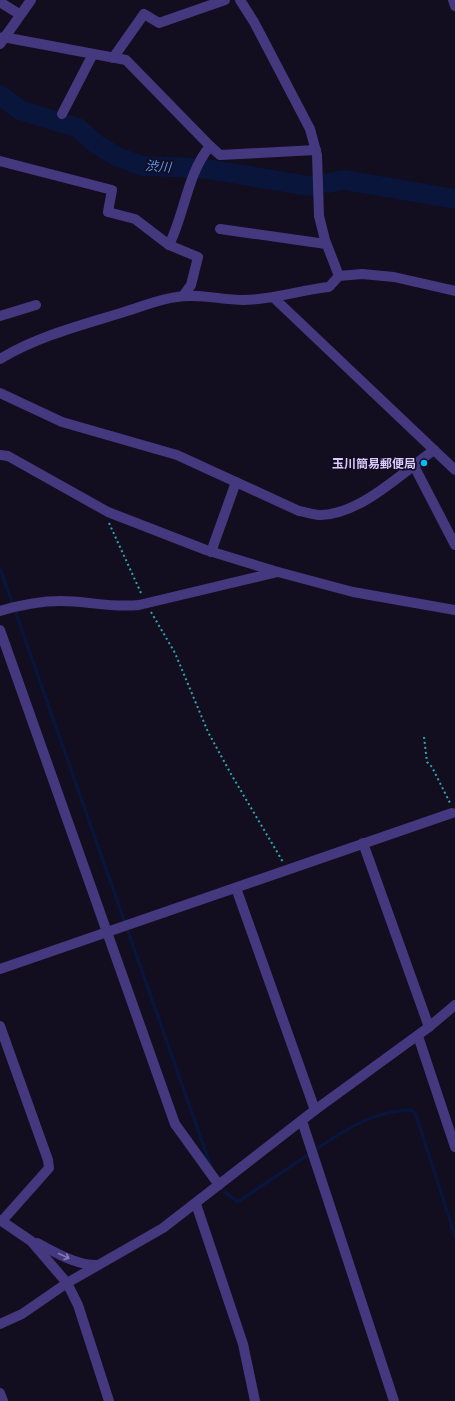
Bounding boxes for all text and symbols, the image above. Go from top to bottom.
water label: 渋川 [144,155,174,177]
place label: 玉川簡易郵便局 [332,454,416,473]
marker: 玉川簡易郵便局 [419,458,429,468]
one-way arrow [57,1253,69,1260]

